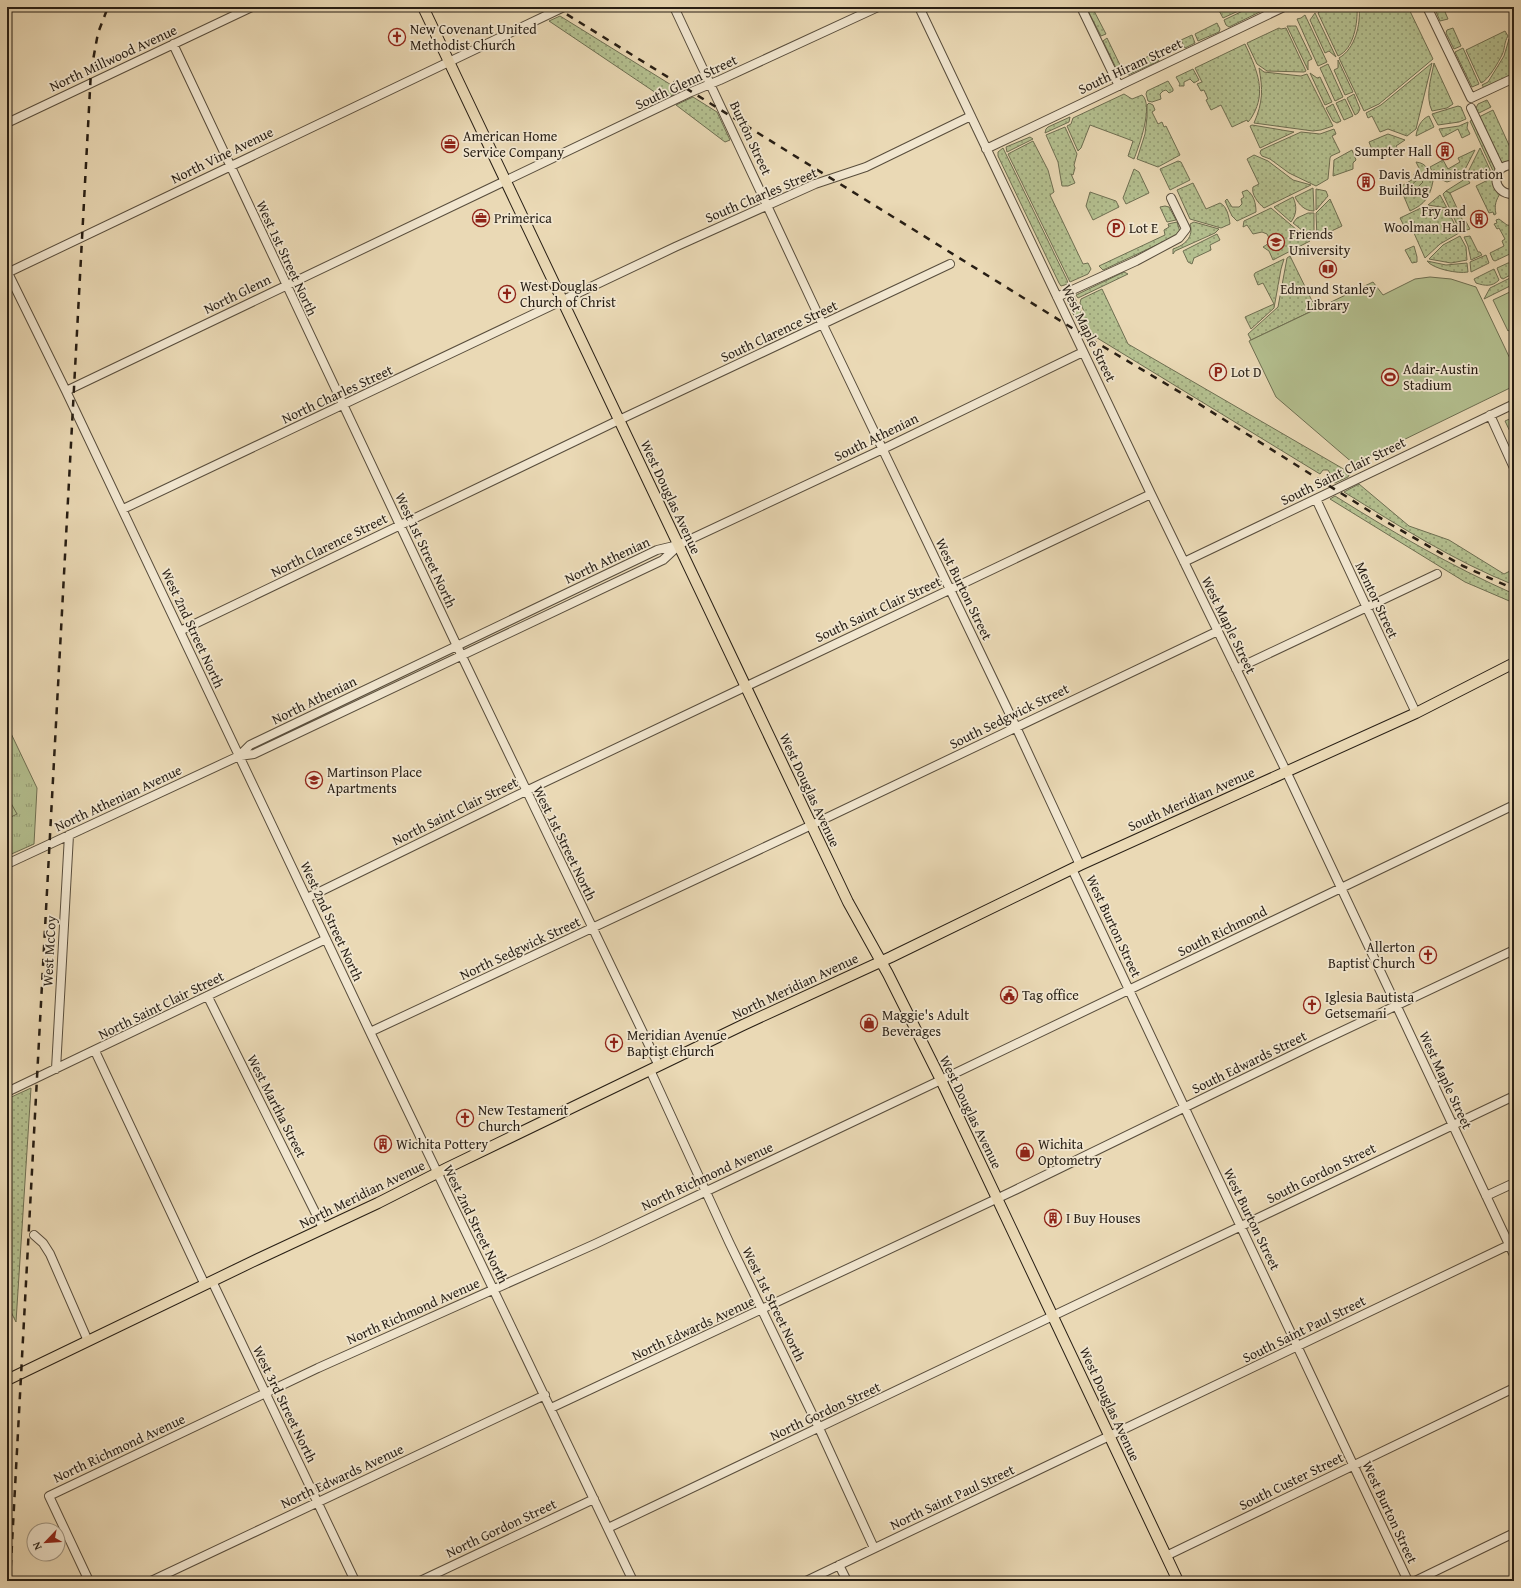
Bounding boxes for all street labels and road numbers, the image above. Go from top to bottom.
street label: North Millwood Avenue [46,19,181,96]
street label: South Hiram Street [1075,33,1185,99]
street label: South Glenn Street [632,50,740,114]
street label: Burton Street [725,98,777,178]
street label: North Vine Avenue [167,121,277,188]
street label: South Charles Street [702,162,820,228]
street label: West 1st Street North [251,197,323,319]
street label: North Glenn [200,269,274,319]
street label: West Maple Street [1057,281,1121,385]
street label: South Clarence Street [717,295,841,367]
street label: North Charles Street [278,359,396,428]
street label: South Athenian [830,408,922,466]
street label: South Saint Clair Street [1277,432,1409,510]
street label: West Douglas Avenue [636,437,706,558]
street label: West 1st Street North [390,489,462,611]
street label: North Clarence Street [267,508,391,582]
street label: North Athenian [561,531,653,589]
street label: West Burton Street [931,535,997,643]
street label: Mentor Street [1351,558,1403,642]
street label: West 2nd Street North [156,565,230,691]
street label: South Saint Clair Street [812,571,944,647]
street label: West Maple Street [1197,573,1261,677]
street label: North Athenian [268,671,360,729]
street label: South Sedgwick Street [946,678,1072,754]
street label: West Douglas Avenue [775,730,845,851]
street label: North Athenian Avenue [51,760,185,836]
street label: South Meridian Avenue [1124,762,1258,836]
street label: North Saint Clair Street [389,772,521,850]
street label: West 1st Street North [529,782,601,904]
street label: West 2nd Street North [295,858,369,984]
street label: West Burton Street [1081,871,1147,981]
street label: South Richmond [1174,900,1271,961]
street label: North Sedgwick Street [456,911,584,985]
street label: West McCoy [37,915,61,987]
street label: North Meridian Avenue [728,948,862,1024]
street label: North Saint Clair Street [95,966,227,1044]
street label: South Edwards Street [1188,1025,1310,1098]
street label: West Maple Street [1415,1028,1478,1132]
street label: West Martha Street [242,1051,312,1161]
street label: West Douglas Avenue [935,1052,1007,1172]
street label: North Richmond Avenue [638,1136,777,1215]
street label: South Gordon Street [1263,1138,1379,1208]
street label: North Meridian Avenue [296,1155,429,1233]
street label: West 2nd Street North [439,1161,514,1287]
street label: West Burton Street [1219,1165,1285,1273]
street label: West 1st Street North [738,1243,810,1365]
street label: North Richmond Avenue [343,1272,483,1349]
street label: South Saint Paul Street [1239,1290,1369,1368]
street label: North Edwards Avenue [628,1291,758,1365]
street label: West 3rd Street North [248,1342,322,1466]
street label: West Douglas Avenue [1075,1344,1145,1465]
street label: North Gordon Street [766,1377,884,1445]
street label: North Richmond Avenue [50,1408,189,1487]
street label: North Edwards Avenue [277,1439,407,1513]
street label: South Custer Street [1235,1447,1347,1515]
street label: West Burton Street [1357,1457,1423,1567]
street label: North Saint Paul Street [886,1459,1018,1535]
street label: North Gordon Street [442,1494,560,1562]

